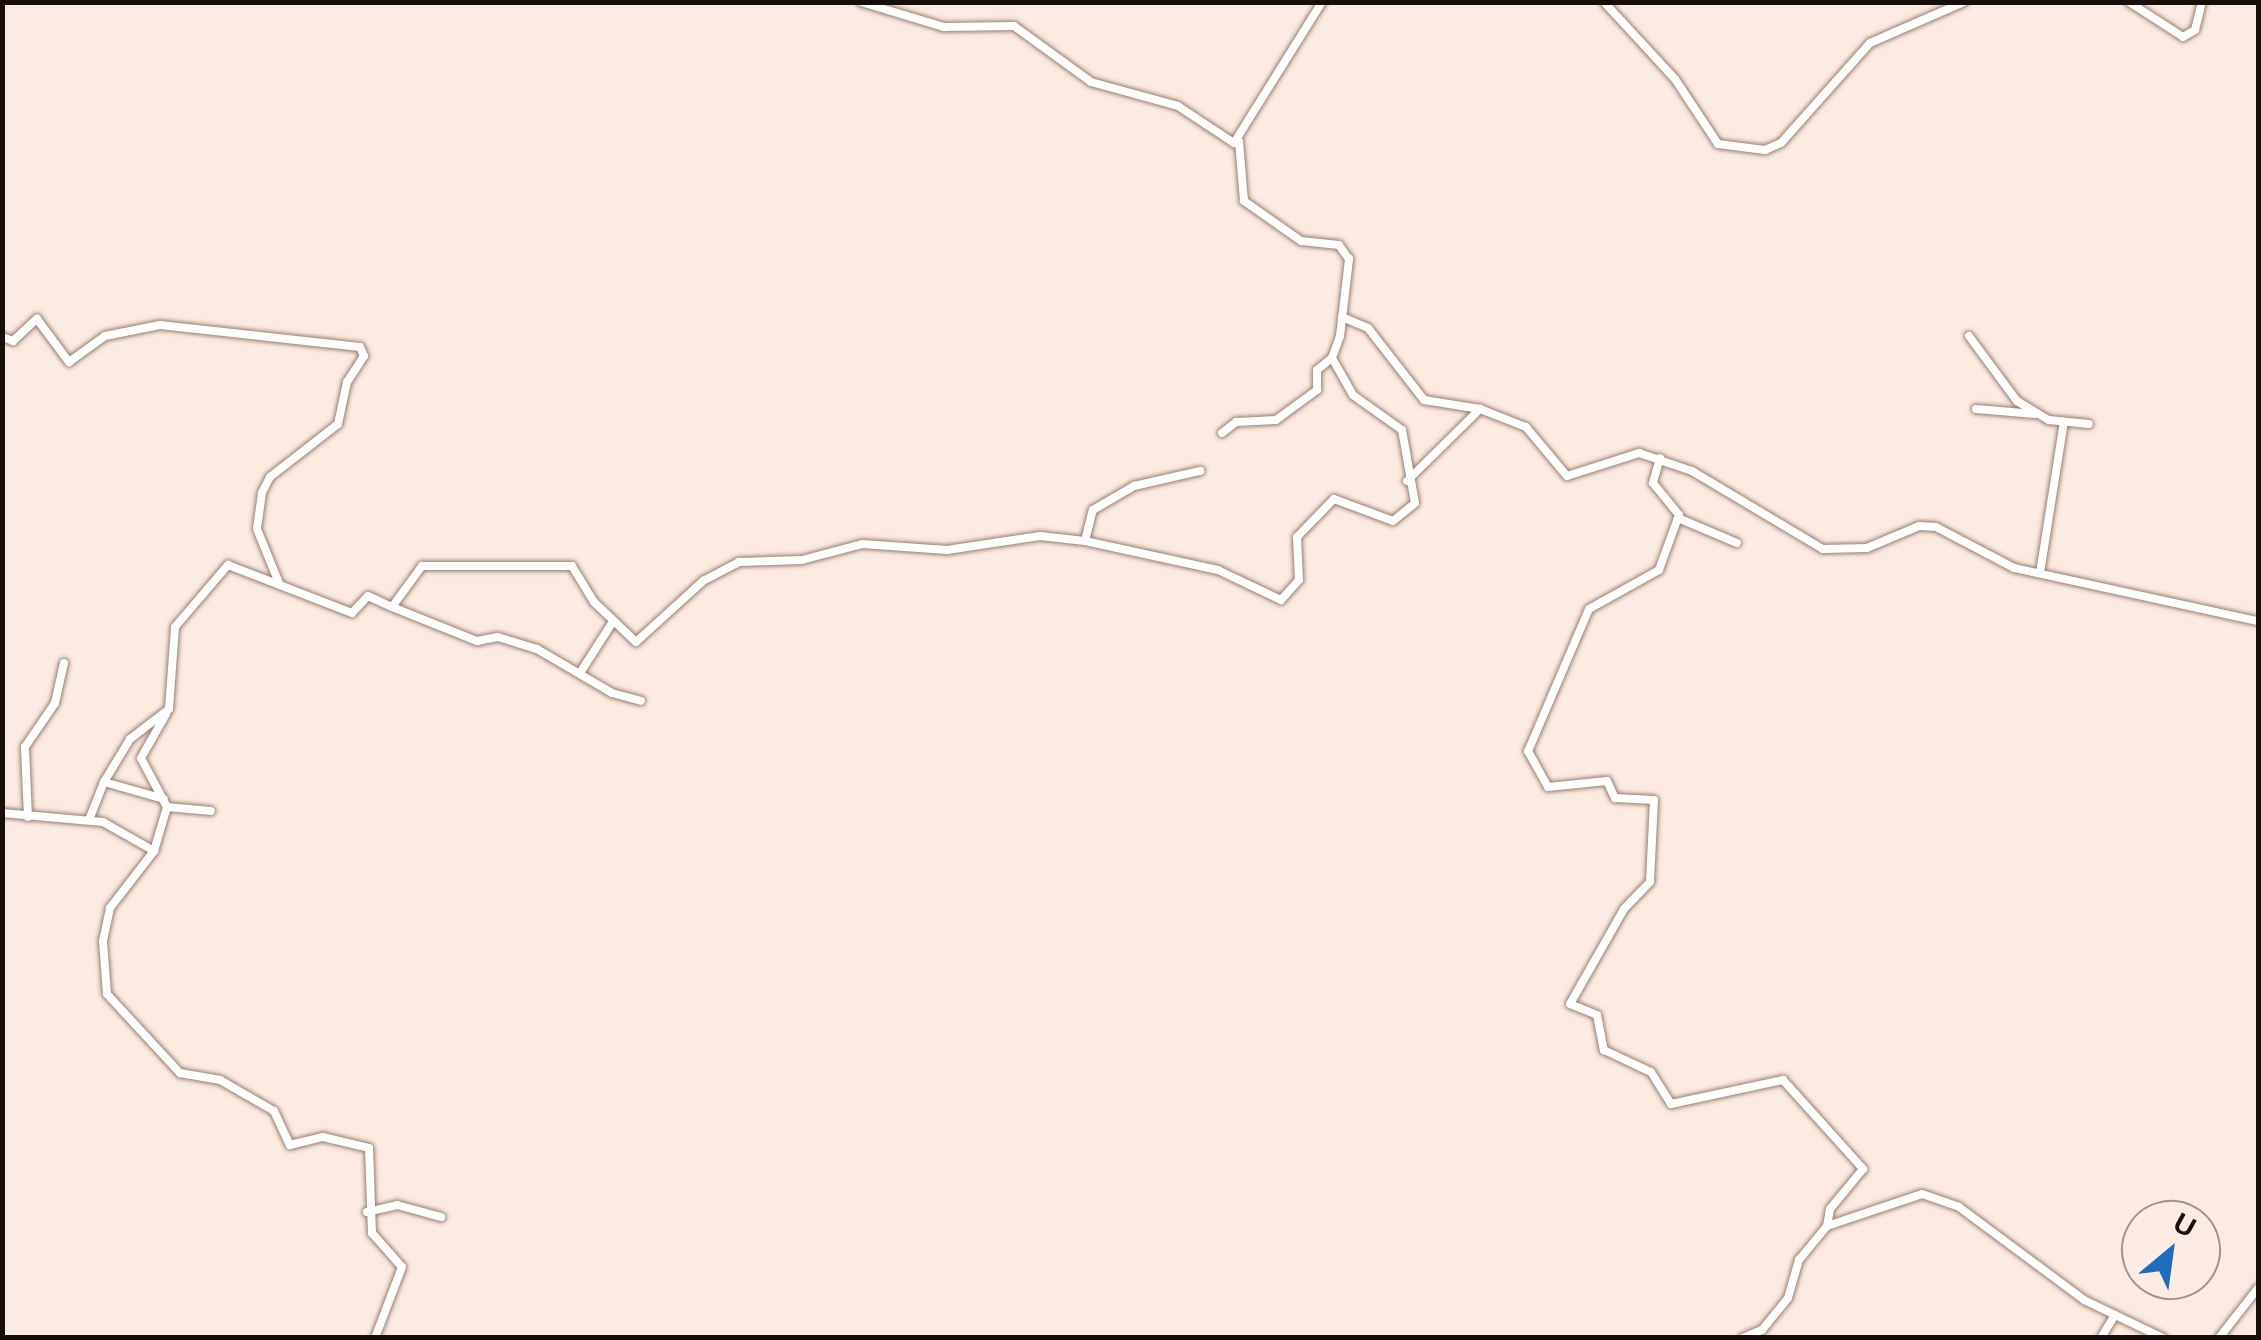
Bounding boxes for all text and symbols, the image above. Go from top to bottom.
north arrow [2121,1200,2221,1300]
text: U [2168,1207,2201,1244]

